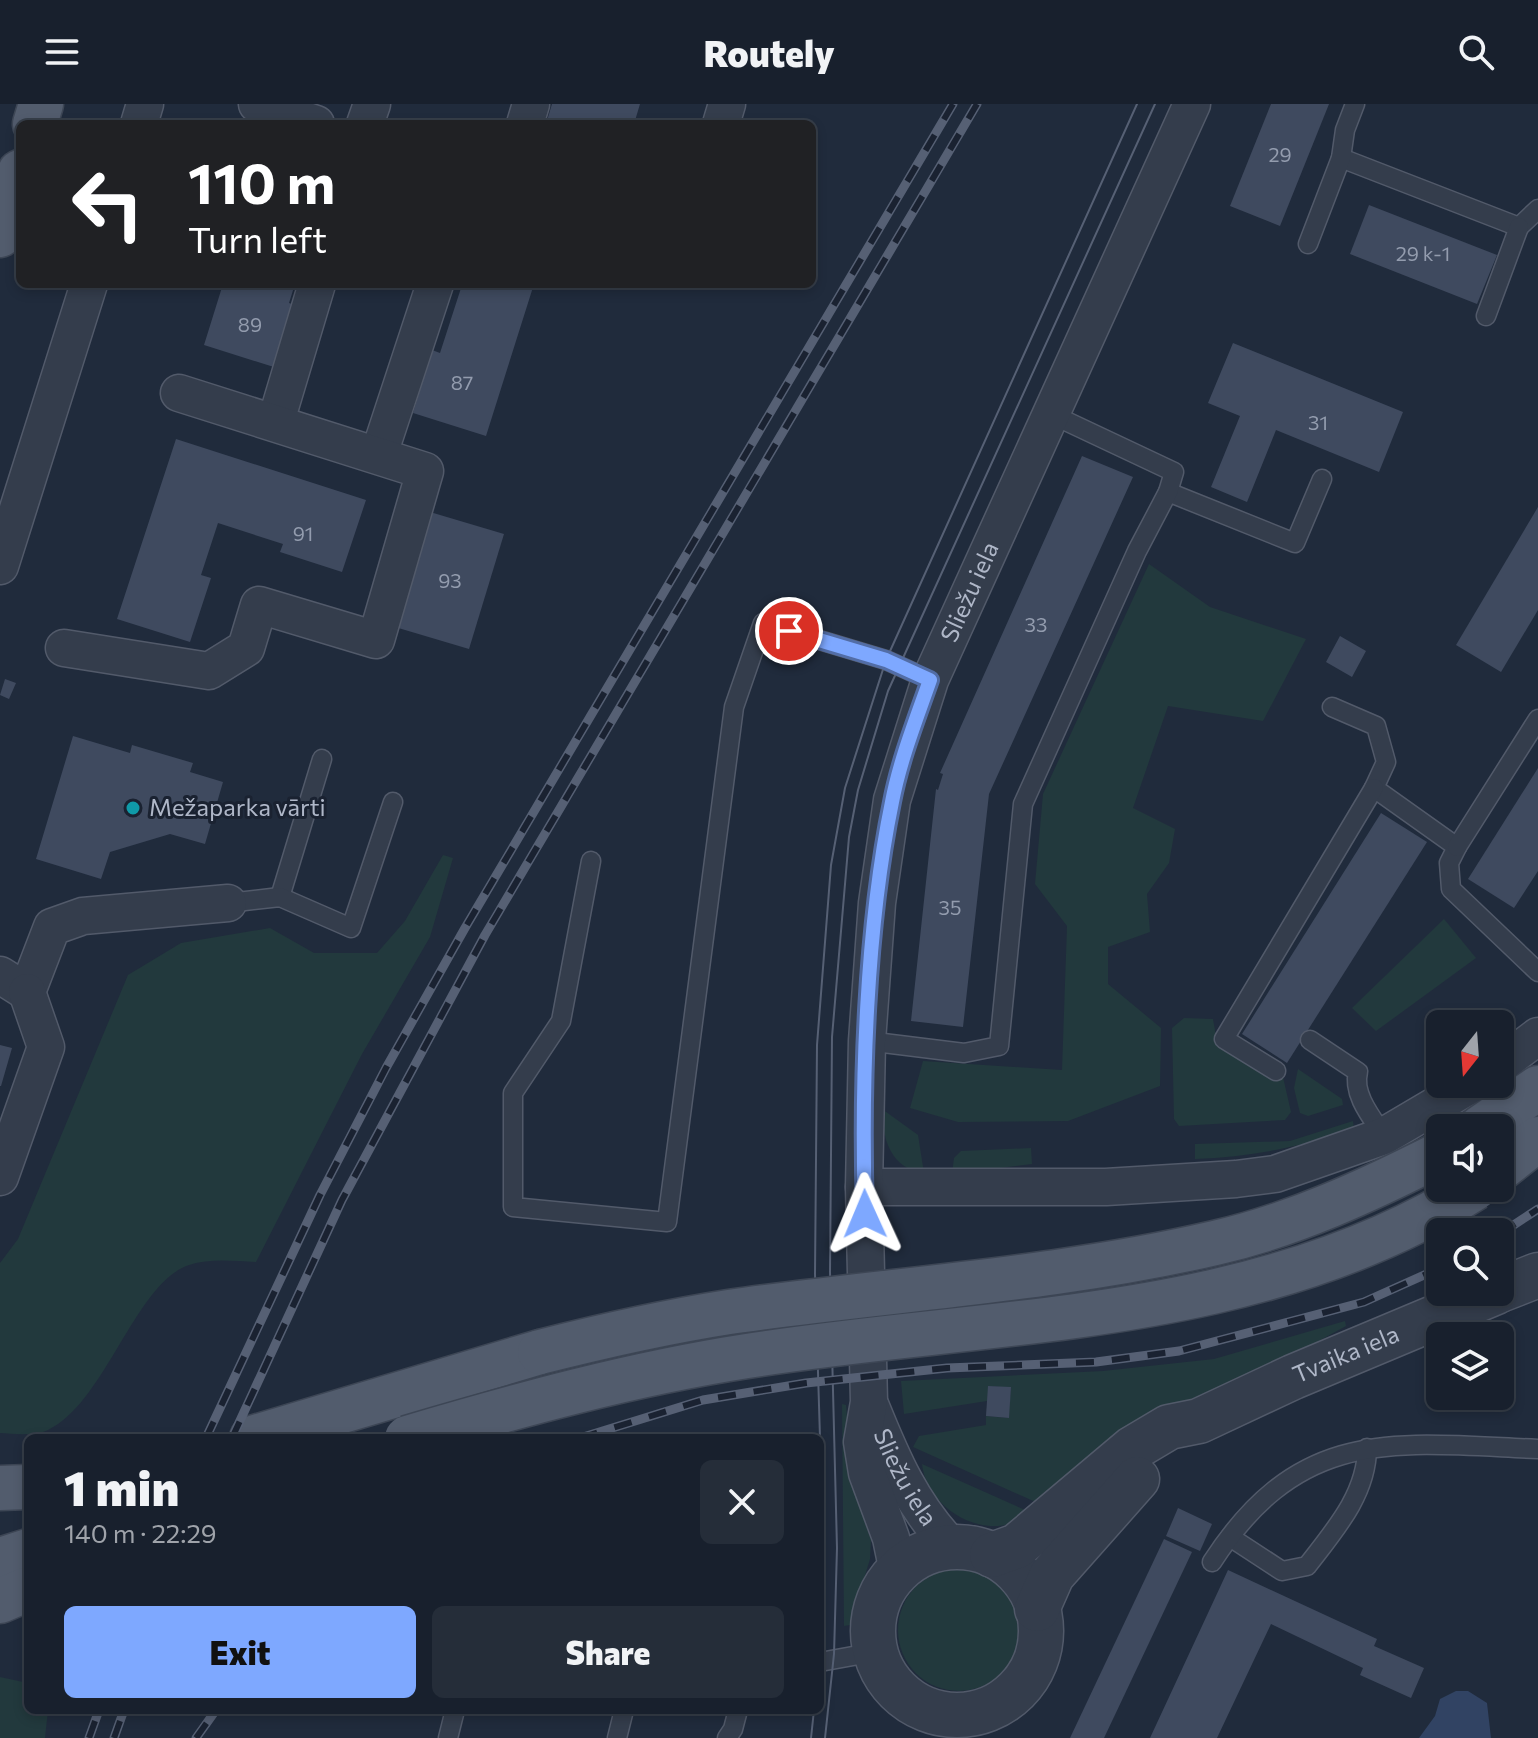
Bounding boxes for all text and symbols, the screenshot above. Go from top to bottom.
icon: menu [40,30,84,74]
text: Routely [703,30,835,74]
icon: search [1454,30,1498,74]
house number: 29 [1268,142,1292,166]
text: 110 m [188,147,335,216]
icon: left [56,152,160,256]
text: Turn left [188,216,327,260]
house number: 29 k-1 [1396,241,1450,265]
house number: 89 [238,312,262,336]
house number: 87 [451,370,473,394]
house number: 31 [1308,410,1328,434]
house number: 91 [293,521,313,545]
street label: Sliežu iela [933,537,1004,646]
house number: 93 [438,568,462,592]
pin [755,597,823,665]
icon: arrive [767,609,811,653]
house number: 33 [1025,612,1047,636]
place label: Mežaparka vārti [149,792,326,821]
marker: Mežaparka vārti [124,799,142,817]
house number: 35 [939,895,961,919]
north arrow [1426,1010,1514,1098]
map controls [1426,1010,1514,1410]
button: sound [1426,1114,1514,1202]
position arrow [823,1172,907,1256]
button: search [1426,1218,1514,1306]
street label: Tvaika iela [1288,1318,1403,1388]
button: layers [1426,1322,1514,1410]
street label: Sliežu iela [868,1424,944,1531]
text: 1 min [64,1457,179,1516]
button: close [700,1460,784,1544]
text: 140 m · 22:29 [64,1517,217,1548]
button: Exit [64,1606,416,1698]
button: Share [432,1606,784,1698]

